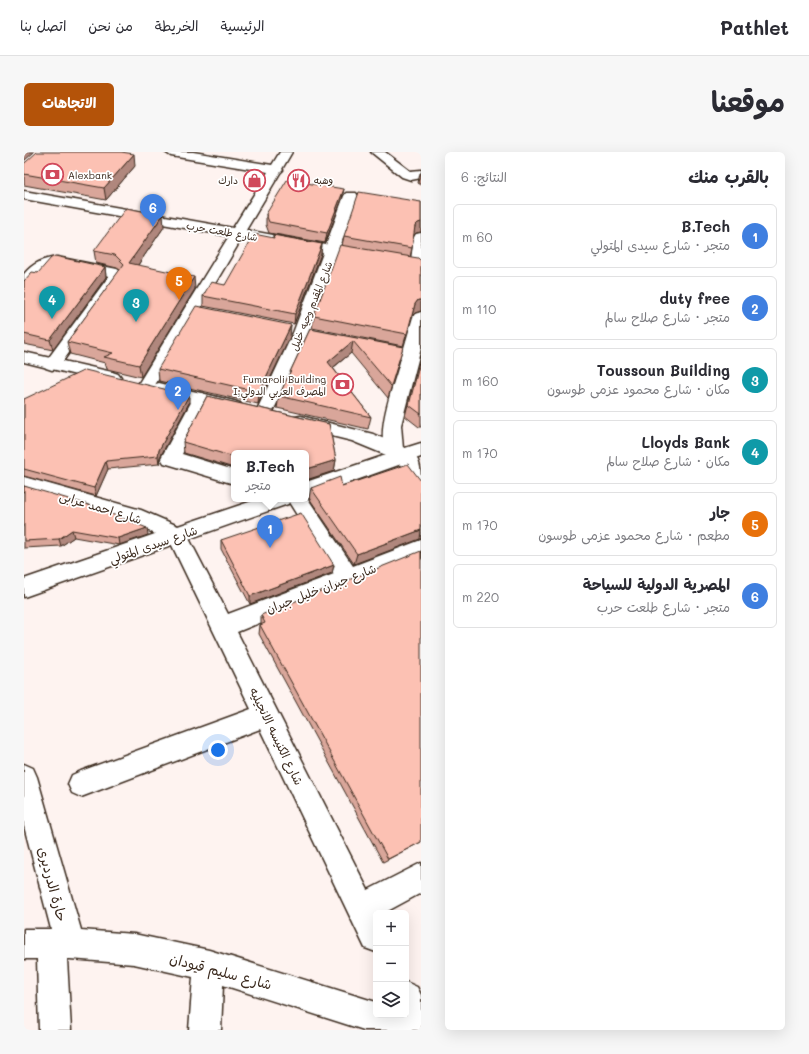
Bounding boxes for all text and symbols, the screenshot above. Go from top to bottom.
text: Pathlet [720,15,789,40]
text: اتصل بنا [20,16,66,35]
text: من نحن [88,16,133,35]
text: الخريطة [155,16,199,35]
text: الرئيسية [221,16,264,35]
button: الاتجاهات [24,83,114,126]
text: موقعنا [711,83,785,119]
bank icon: Alexbank [39,162,65,188]
text: بالقرب منك [688,165,769,187]
shop icon: دارك [241,167,267,193]
restaurant icon: وهبه [286,167,312,193]
place label: Alexbank [68,168,112,182]
text: النتائج: 6 [461,168,507,185]
place label: دارك [218,173,238,187]
place label: وهبه [314,173,333,187]
pin: 6 [140,194,166,227]
text: B.Tech [681,216,730,236]
street label: شارع طلعت حرب [185,218,259,245]
text: 60 m [462,228,492,245]
text: 1 [752,228,758,245]
text: متجر · شارع سيدى المتولي [591,236,730,253]
street label: شارع المقدم وجيه خليل [287,259,336,353]
pin: 5 [166,267,192,300]
pin: 4 [39,286,65,319]
text: duty free [660,288,730,308]
pin: 3 [123,289,149,322]
text: 110 m [462,300,496,317]
text: 2 [751,300,759,317]
text: متجر · شارع صلاح سالم [605,308,730,325]
text: Toussoun Building [597,360,730,380]
place label: Fumaroli Building I;المصرف العربي الدولي [233,372,326,401]
bank icon: Fumaroli Building I;المصرف العربي الدولي [329,372,355,398]
text: 160 m [462,372,498,389]
text: 3 [751,372,759,389]
pin: 2 [165,377,191,410]
text: مكان · شارع محمود عزمى طوسون [547,380,730,397]
text: Lloyds Bank [642,432,730,452]
text: 170 m [462,444,498,461]
text: 4 [751,444,759,461]
popup [231,450,309,502]
text: مكان · شارع صلاح سالم [606,452,730,469]
text: B.Tech [246,456,294,476]
text: متجر [246,476,271,493]
street label: شارع احمد عرابى [57,487,144,529]
text: جار [710,502,730,522]
pin: 1 [257,515,283,548]
text: 170 m [462,516,498,533]
text: 5 [751,516,759,533]
street label: شارع سيدى المتولي [107,521,201,570]
text: مطعم · شارع محمود عزمى طوسون [538,526,730,543]
street label: شارع جبران خليل جبران [264,560,379,618]
text: المصرية الدولية للسياحة [583,574,730,594]
text: 220 m [462,588,499,605]
text: 6 [751,588,759,605]
text: متجر · شارع طلعت حرب [597,598,730,615]
street label: شارع الكنيسه الانجيليه [245,685,308,788]
your location [208,740,228,760]
street label: حارة الدرديرى [34,845,72,923]
map controls [373,910,409,1018]
button: + [373,910,409,946]
button: − [373,946,409,982]
street label: شارع سليم قيودان [167,948,274,996]
button: layers [373,982,409,1018]

